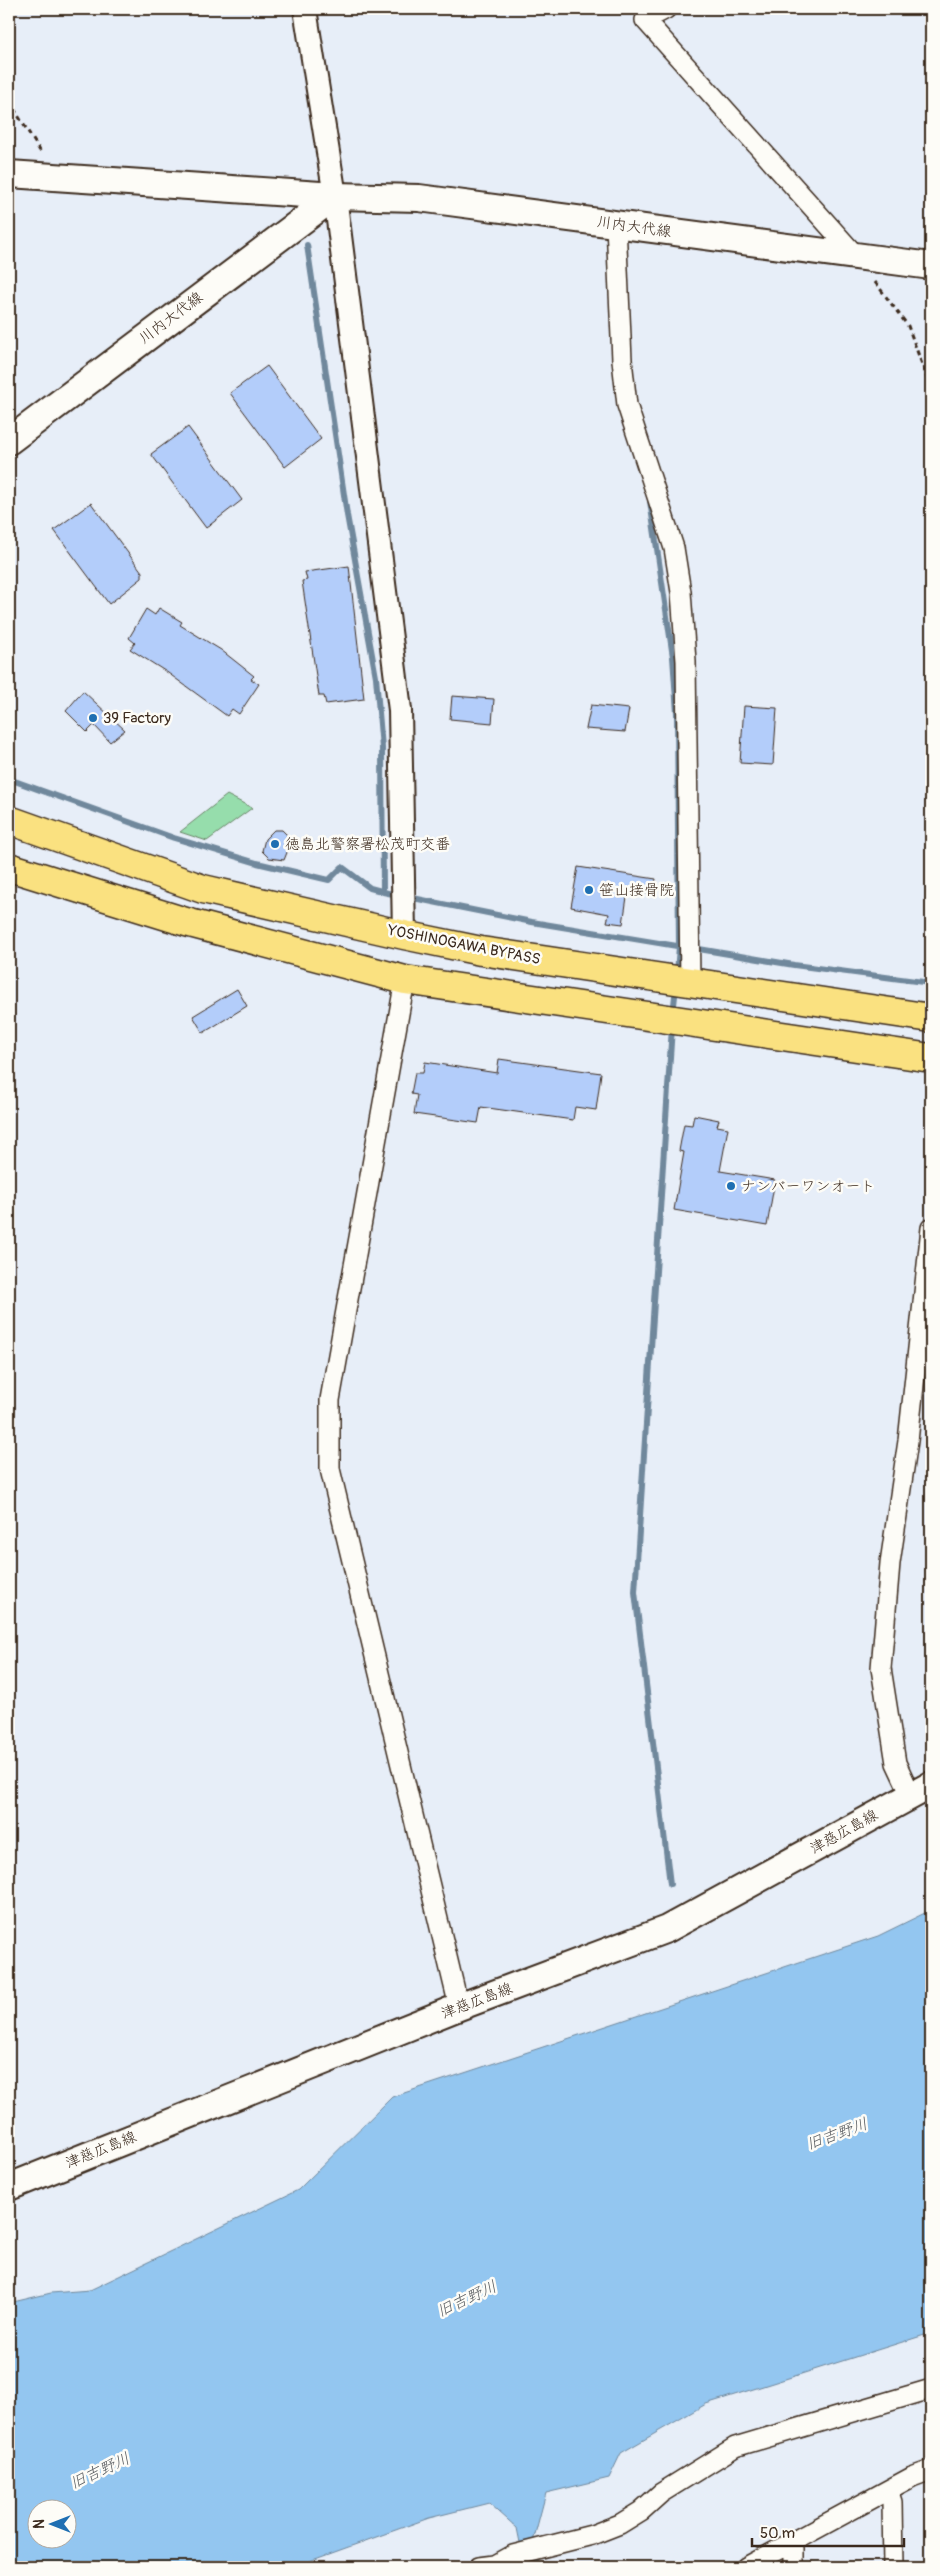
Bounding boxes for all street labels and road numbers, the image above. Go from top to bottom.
street label: 川内大代線 [596,212,672,242]
street label: 川内大代線 [135,288,207,348]
street label: YOSHINOGAWA BYPASS [385,921,542,969]
street label: 津慈広島線 [807,1806,881,1858]
street label: 津慈広島線 [439,1979,515,2023]
street label: 津慈広島線 [63,2127,139,2173]

